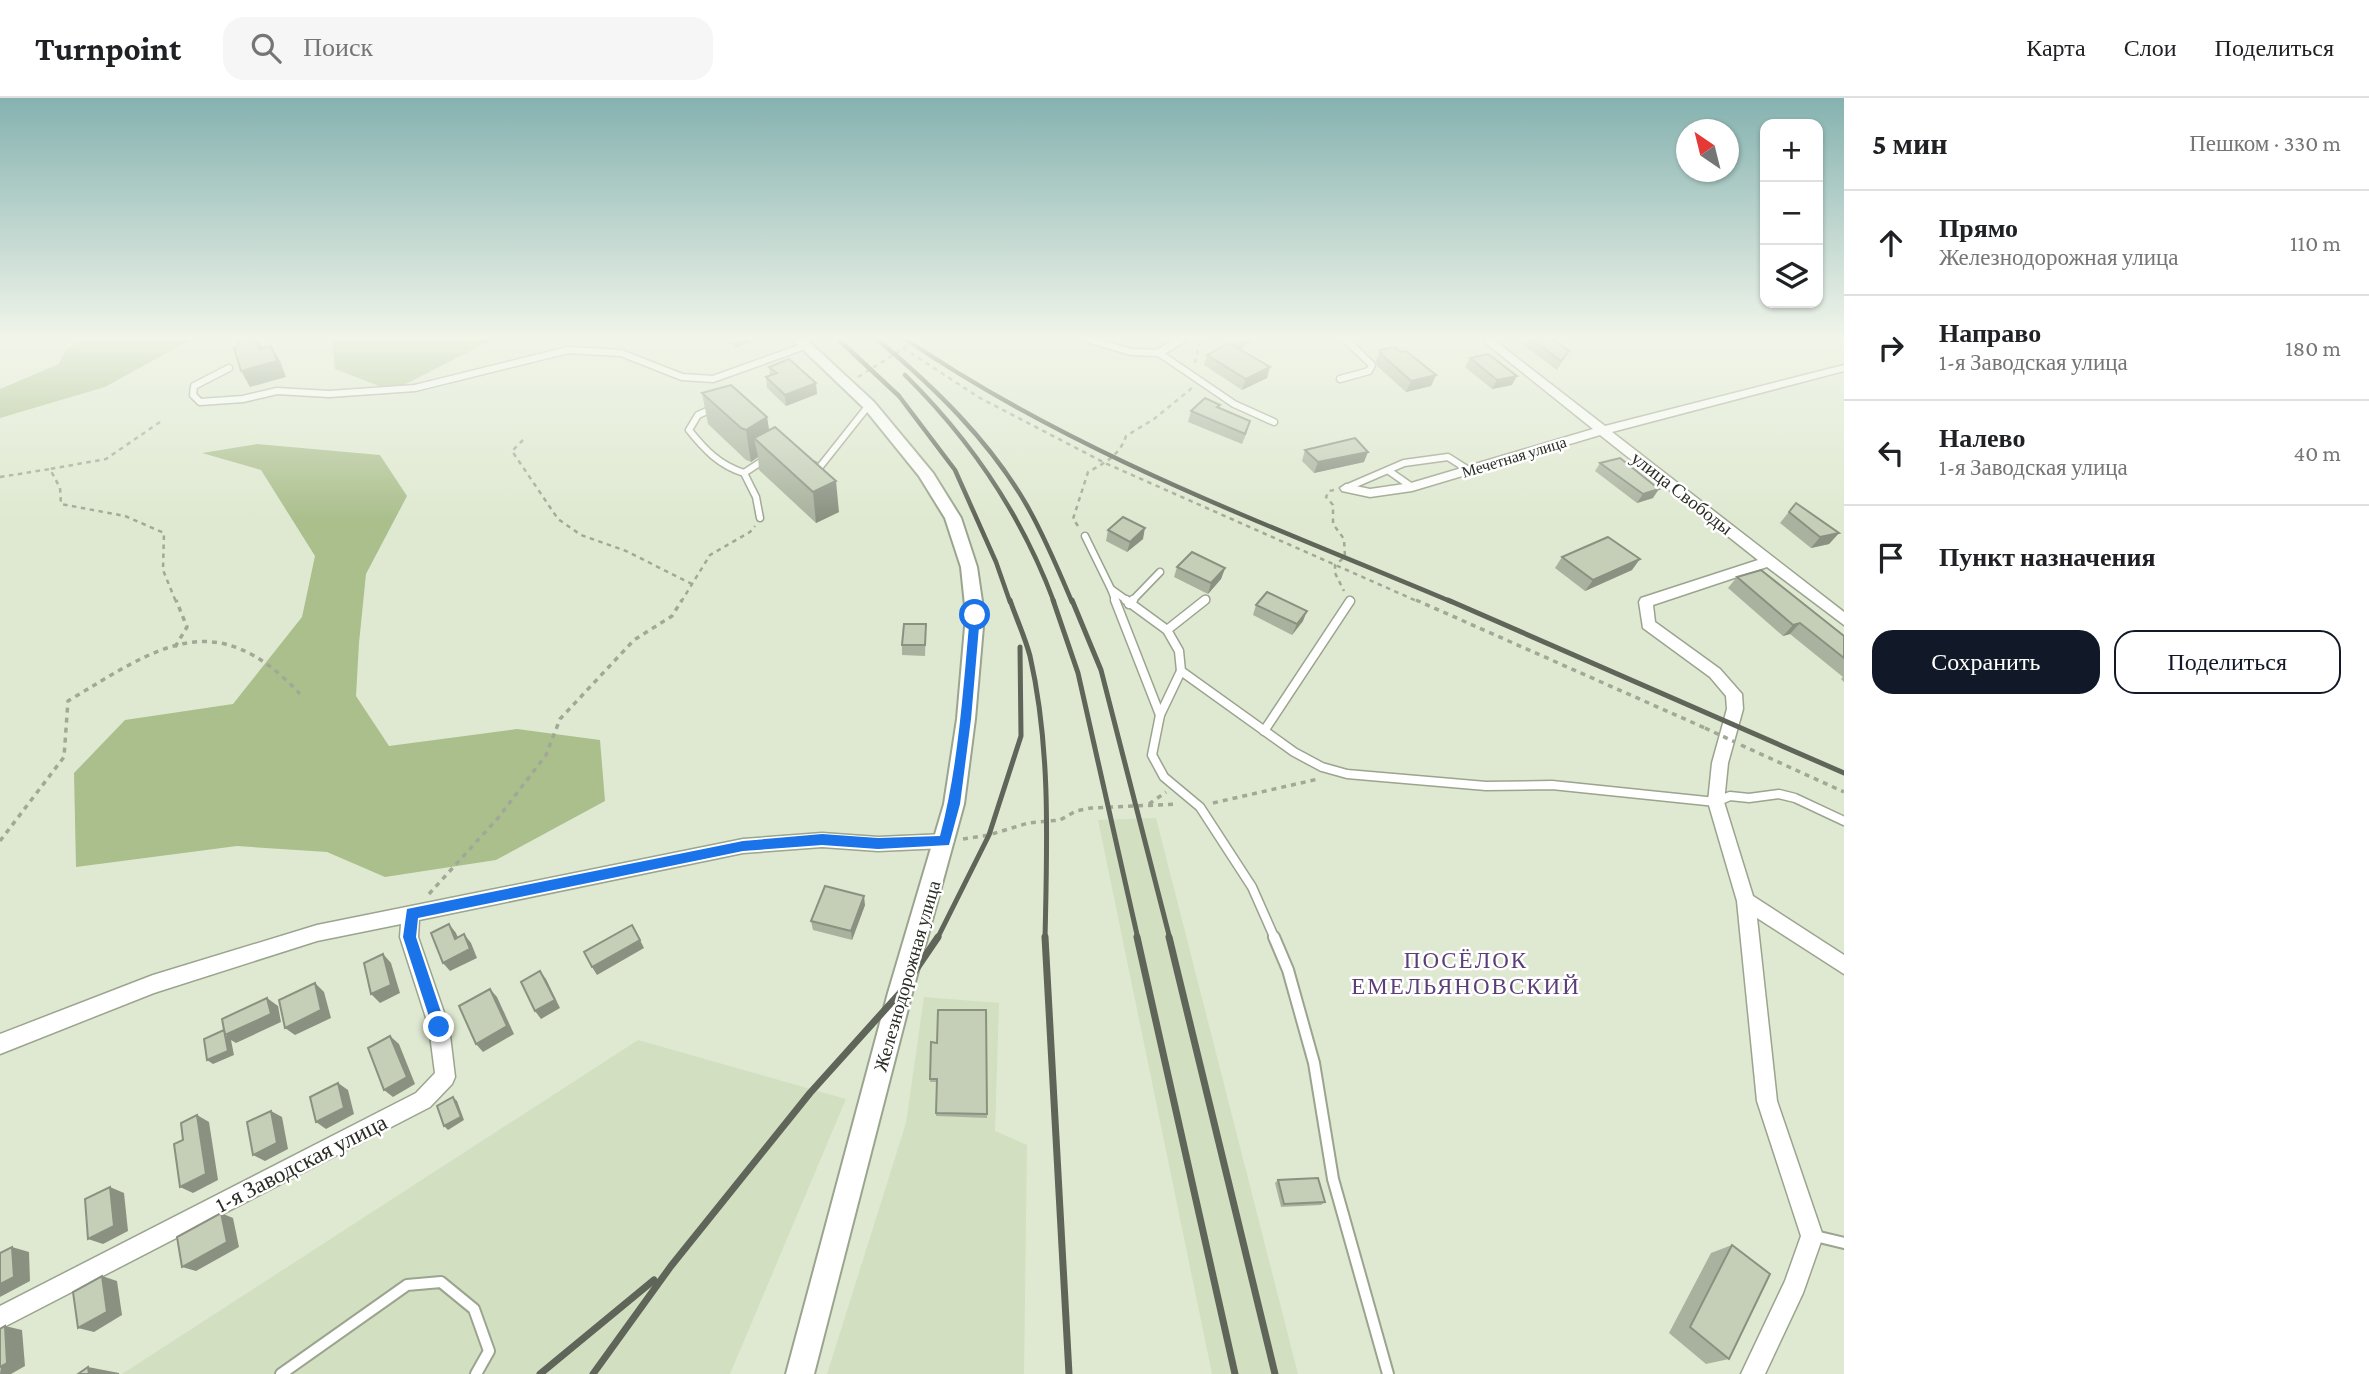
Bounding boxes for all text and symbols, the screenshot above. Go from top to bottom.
search box [223,17,713,80]
icon: search [247,29,285,67]
text: Turnpoint [35,30,181,67]
text: Поиск [303,33,373,62]
text: Карта [2026,34,2086,61]
text: Слои [2124,34,2177,61]
text: Поделиться [2215,34,2334,61]
north arrow [1676,119,1739,182]
map controls [1760,119,1823,308]
button: + [1760,119,1823,182]
text: 5 мин [1872,127,1947,160]
text: Пешком · 330 m [2189,130,2341,156]
button: − [1760,182,1823,245]
text: Прямо [1939,214,2018,243]
icon: ahead [1872,224,1910,262]
text: 110 m [2290,230,2341,256]
text: Железнодорожная улица [1939,244,2179,270]
button: layers [1760,245,1823,308]
text: Направо [1939,319,2041,348]
icon: right [1872,329,1910,367]
text: 180 m [2285,335,2341,361]
text: 1-я Заводская улица [1939,349,2128,375]
text: Налево [1939,424,2025,453]
street label: Мечетная улица [1460,433,1569,482]
icon: left [1872,434,1910,472]
text: 40 m [2293,440,2341,466]
street label: улица Свободы [1627,447,1737,539]
text: 1-я Заводская улица [1939,454,2128,480]
icon: arrive [1872,539,1910,577]
text: Пункт назначения [1939,543,2156,572]
route start [959,599,990,630]
button: Сохранить [1872,630,2100,694]
button: Поделиться [2114,630,2341,694]
street label: Железнодорожная улица [870,877,945,1074]
district label: ПОСЁЛОК ЕМЕЛЬЯНОВСКИЙ [1351,947,1581,999]
route end [423,1011,454,1042]
street label: 1-я Заводская улица [211,1109,391,1217]

